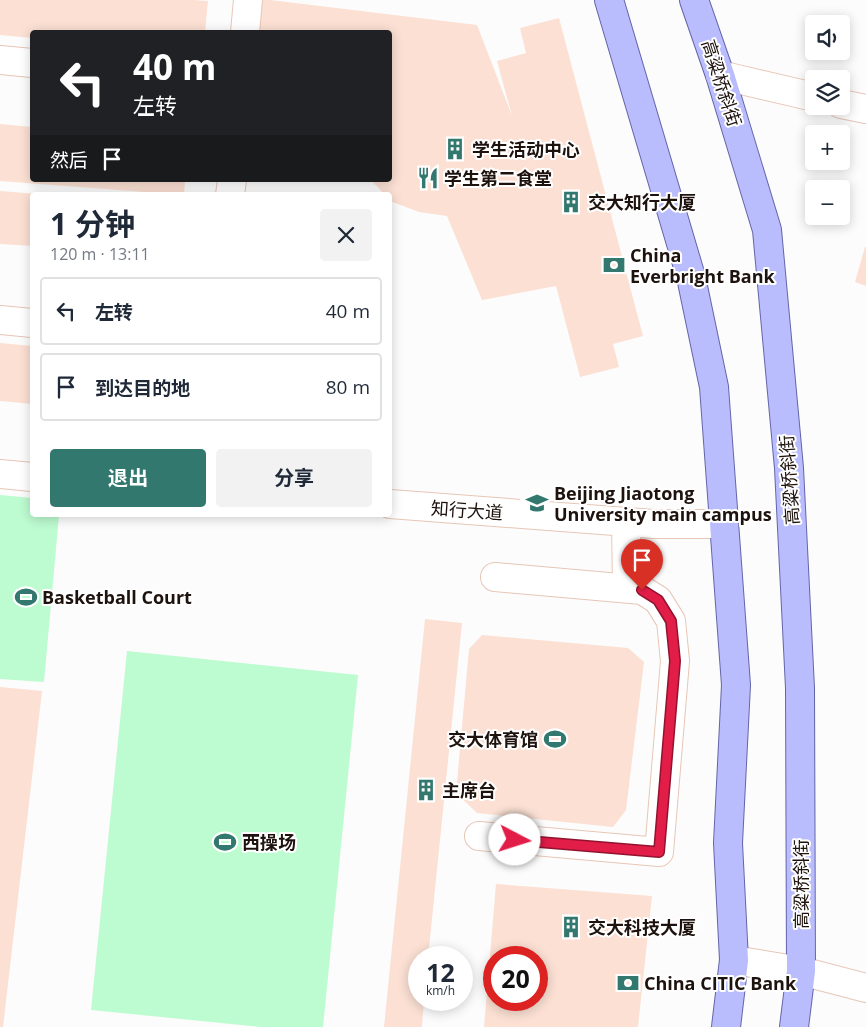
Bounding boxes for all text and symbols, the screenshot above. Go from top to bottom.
map controls [805,15,850,225]
button: sound [805,15,850,60]
street label: 高粱桥斜街 [697,36,747,130]
text: 40 m [133,43,216,90]
icon: left [50,50,115,115]
button: layers [805,70,850,115]
text: 左转 [133,90,177,120]
button: + [805,125,850,170]
building icon: 学生活动中心 [442,136,468,162]
place label: 学生活动中心 [472,137,580,161]
icon: arrive [98,145,126,173]
text: 然后 [50,147,88,173]
restaurant icon: 学生第二食堂 [415,165,441,191]
place label: 学生第二食堂 [444,166,552,190]
button: − [805,180,850,225]
building icon: 交大知行大厦 [558,189,584,215]
place label: 交大知行大厦 [588,190,696,214]
text: 1 分钟 [50,203,135,244]
button: close [320,209,372,261]
text: 120 m · 13:11 [50,243,150,265]
place label: China Everbright Bank [630,243,775,288]
bank icon: China Everbright Bank [601,252,627,278]
icon: left [52,297,80,325]
text: 40 m [326,298,370,324]
text: 左转 [95,299,133,325]
icon: arrive [52,373,80,401]
text: 80 m [326,374,370,400]
text: 到达目的地 [95,375,190,401]
street label: 高粱桥斜街 [774,434,804,526]
button: 退出 [50,449,206,507]
button: 分享 [216,449,372,507]
place label: Beijing Jiaotong University main campus [554,481,772,526]
school or university icon: Beijing Jiaotong University main campus [524,490,550,516]
street label: 知行大道 [430,496,504,524]
pin [621,539,663,590]
icon: arrive [628,546,656,574]
sports icon: Basketball Court [13,584,39,610]
place label: Basketball Court [42,585,192,609]
sports icon: 交大体育馆 [542,726,568,752]
place label: 交大体育馆 [448,727,538,751]
building icon: 主席台 [413,777,439,803]
place label: 主席台 [442,778,496,802]
position arrow [488,813,540,865]
sports icon: 西操场 [212,829,238,855]
place label: 西操场 [242,830,296,854]
street label: 高粱桥斜街 [789,839,813,929]
building icon: 交大科技大厦 [558,914,584,940]
place label: 交大科技大厦 [588,915,696,939]
speed limit sign: 20 [483,946,548,1011]
text: 12 [426,955,455,989]
bank icon: China CITIC Bank [615,970,641,996]
place label: China CITIC Bank [644,971,797,995]
text: km/h [426,982,455,999]

